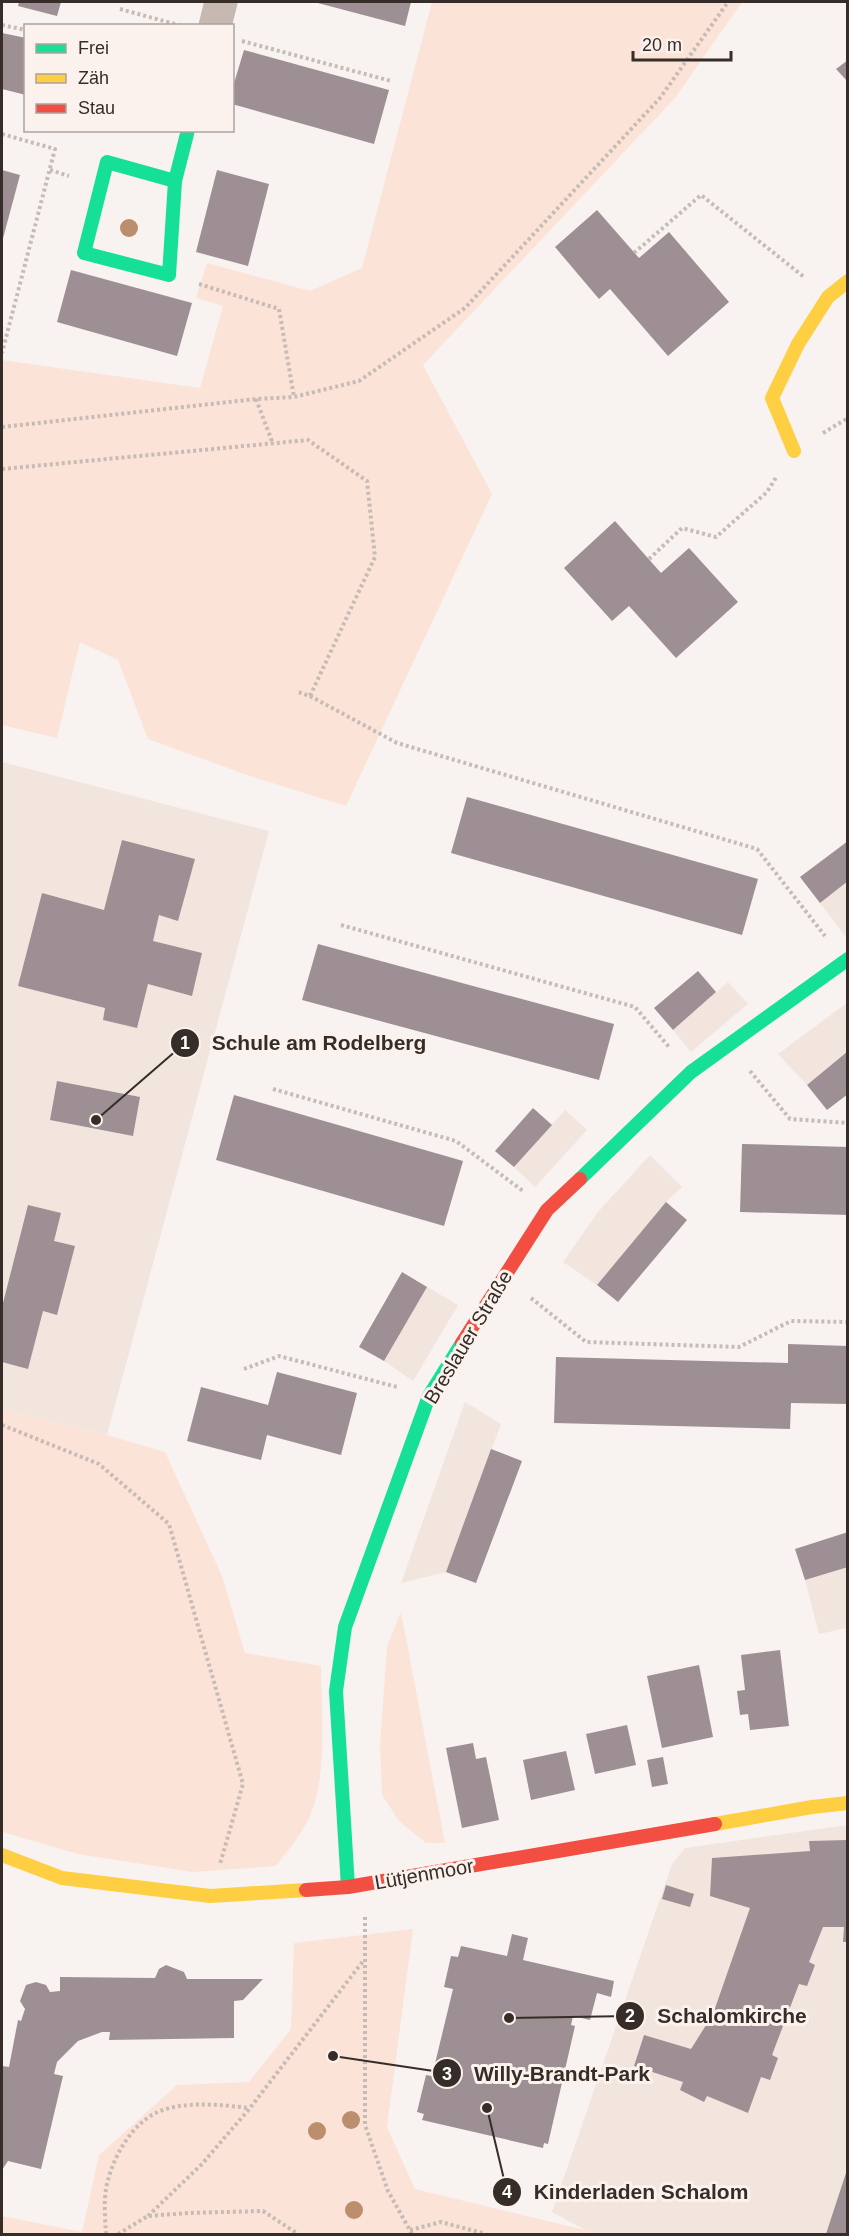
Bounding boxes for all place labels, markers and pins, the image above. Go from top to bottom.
callout: Schule am Rodelberg [170,1023,438,1062]
callout: Schalomkirche [615,1996,818,2035]
callout: Willy-Brandt-Park [432,2054,662,2093]
callout: Kinderladen Schalom [492,2172,761,2211]

